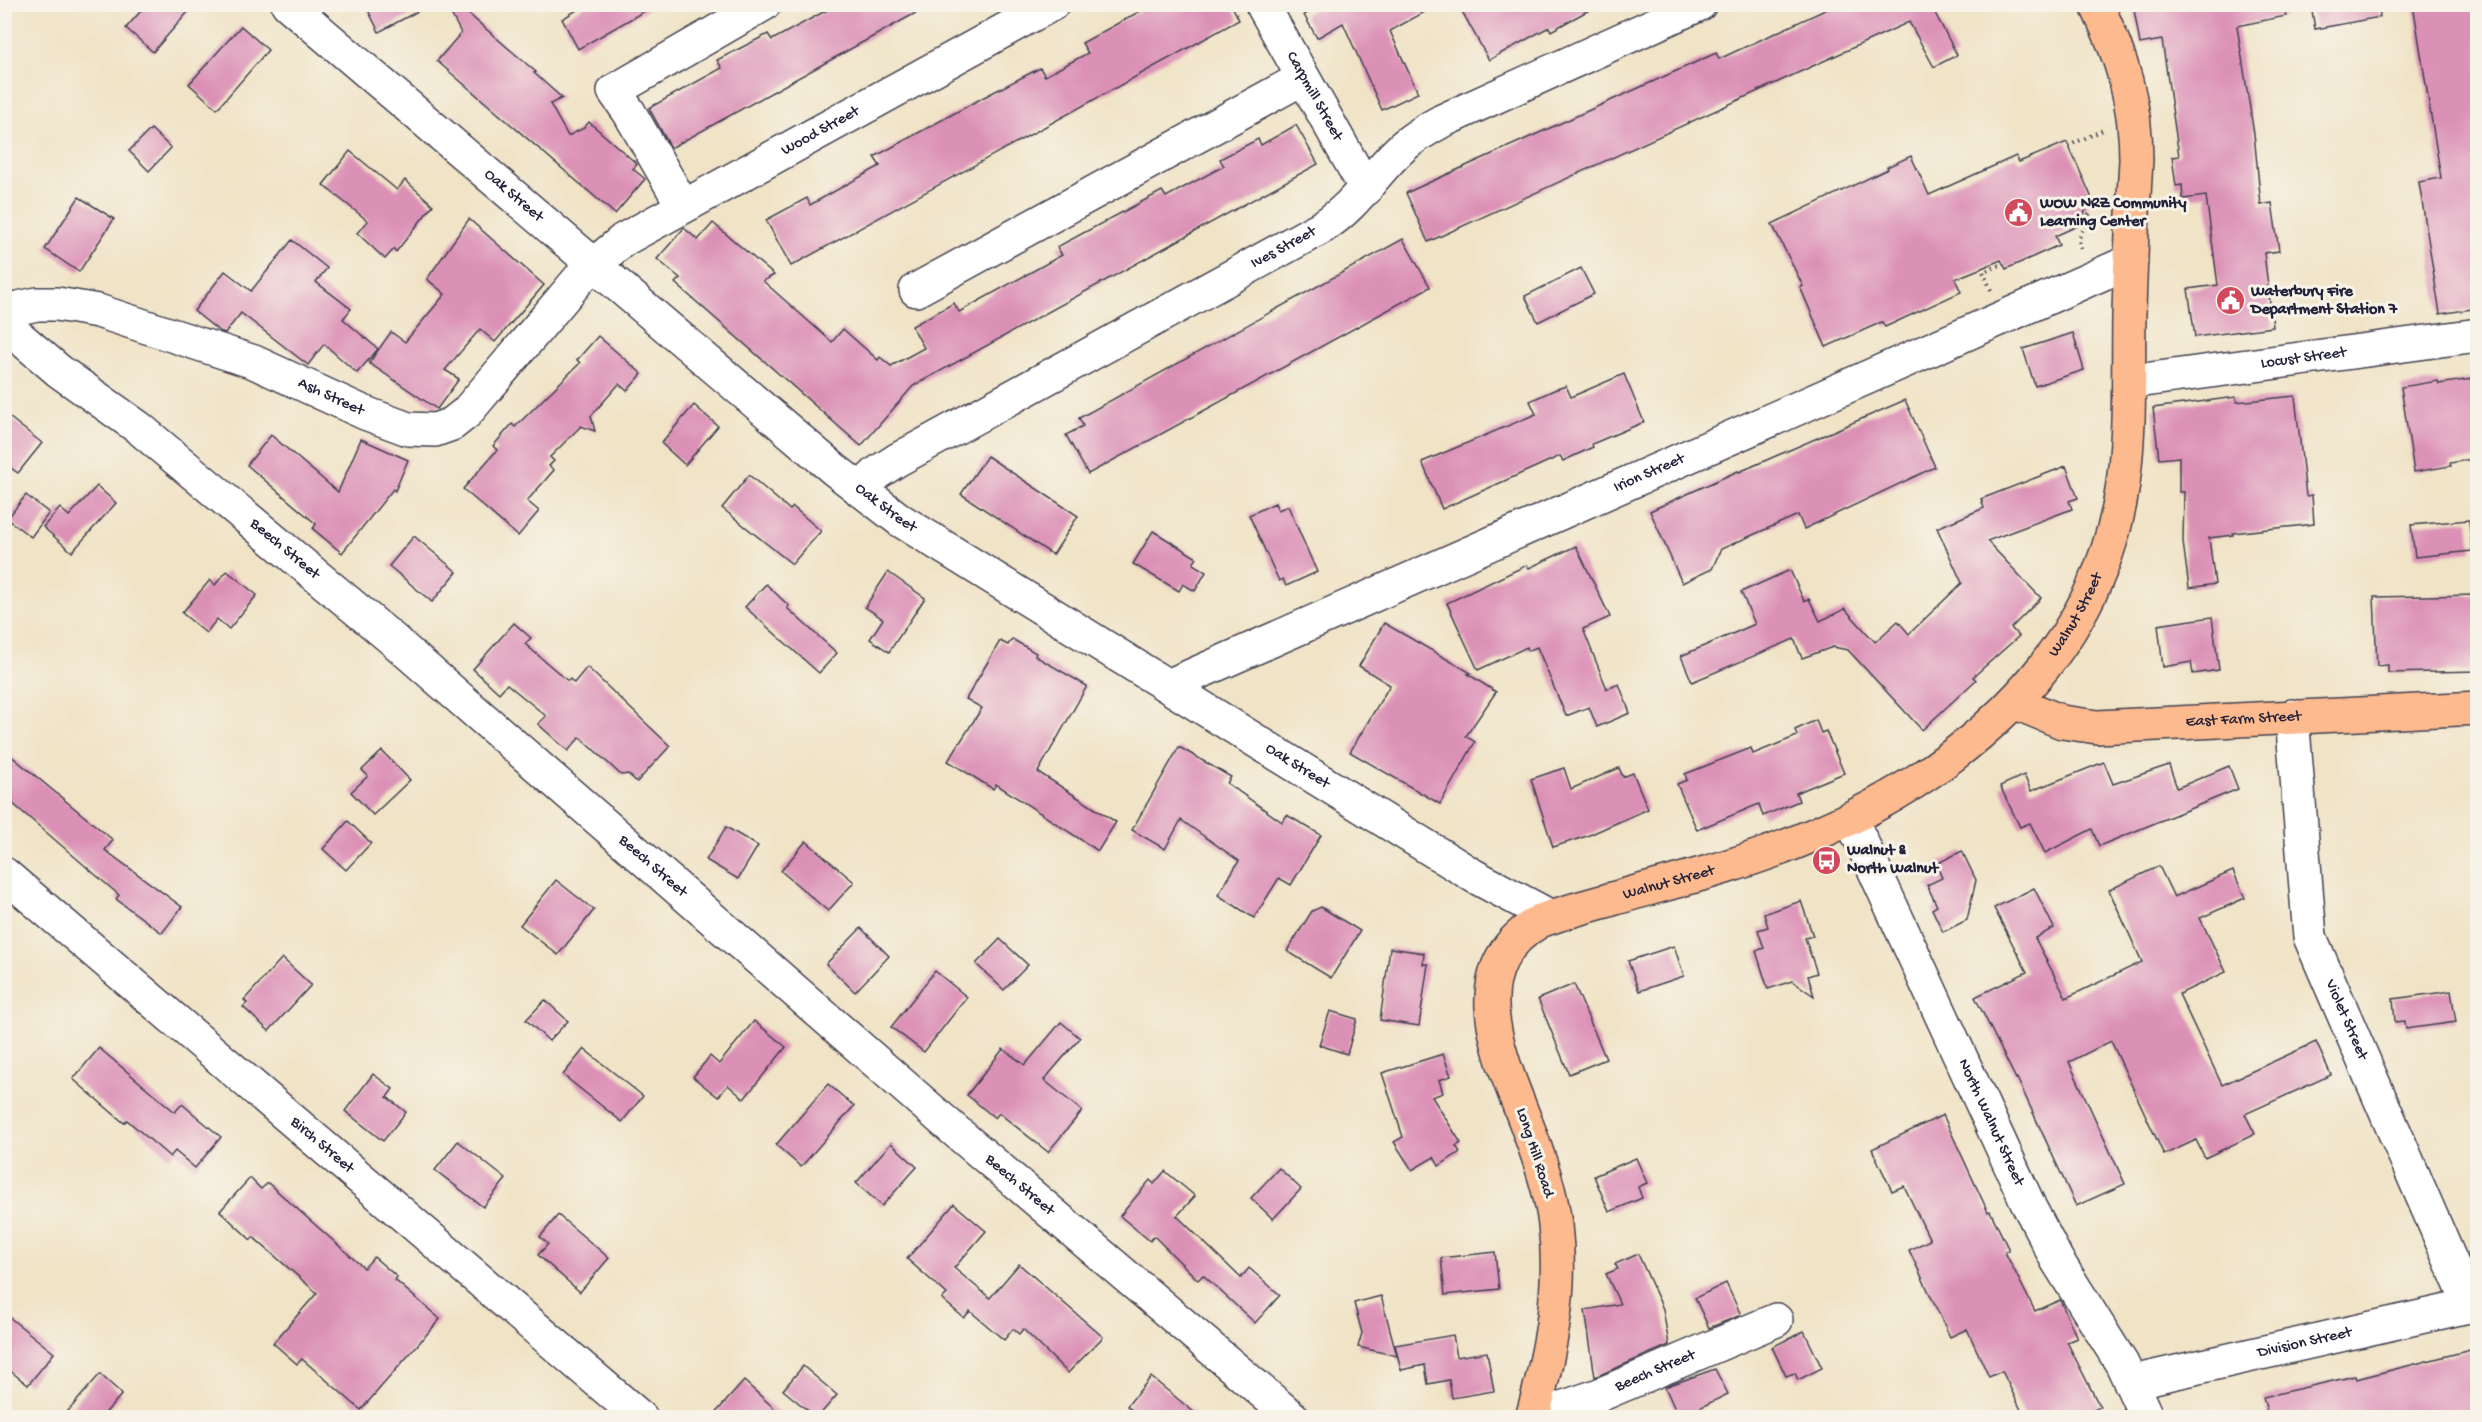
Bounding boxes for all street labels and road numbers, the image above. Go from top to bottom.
street label: Carpmill Street [1281,48,1347,146]
street label: Wood Street [778,102,864,160]
street label: Oak Street [480,165,548,228]
street label: Ives Street [1248,222,1321,273]
street label: Locust Street [2260,343,2349,374]
street label: Ash Street [295,374,368,421]
street label: Irion Street [1611,449,1689,498]
street label: Oak Street [851,479,921,538]
street label: Beech Street [245,514,324,585]
street label: Walnut Street [2045,569,2108,661]
street label: East Farm Street [2185,707,2303,732]
street label: Oak Street [1262,739,1334,794]
street label: Beech Street [614,831,692,903]
street label: Walnut Street [1621,861,1718,905]
street label: Violet Street [2320,976,2372,1064]
street label: North Walnut Street [1953,1056,2029,1190]
street label: Long Hill Road [1511,1106,1558,1202]
street label: Birch Street [285,1112,359,1179]
street label: Beech Street [980,1150,1059,1221]
street label: Division Street [2255,1323,2355,1363]
street label: Beech Street [1611,1345,1700,1397]

